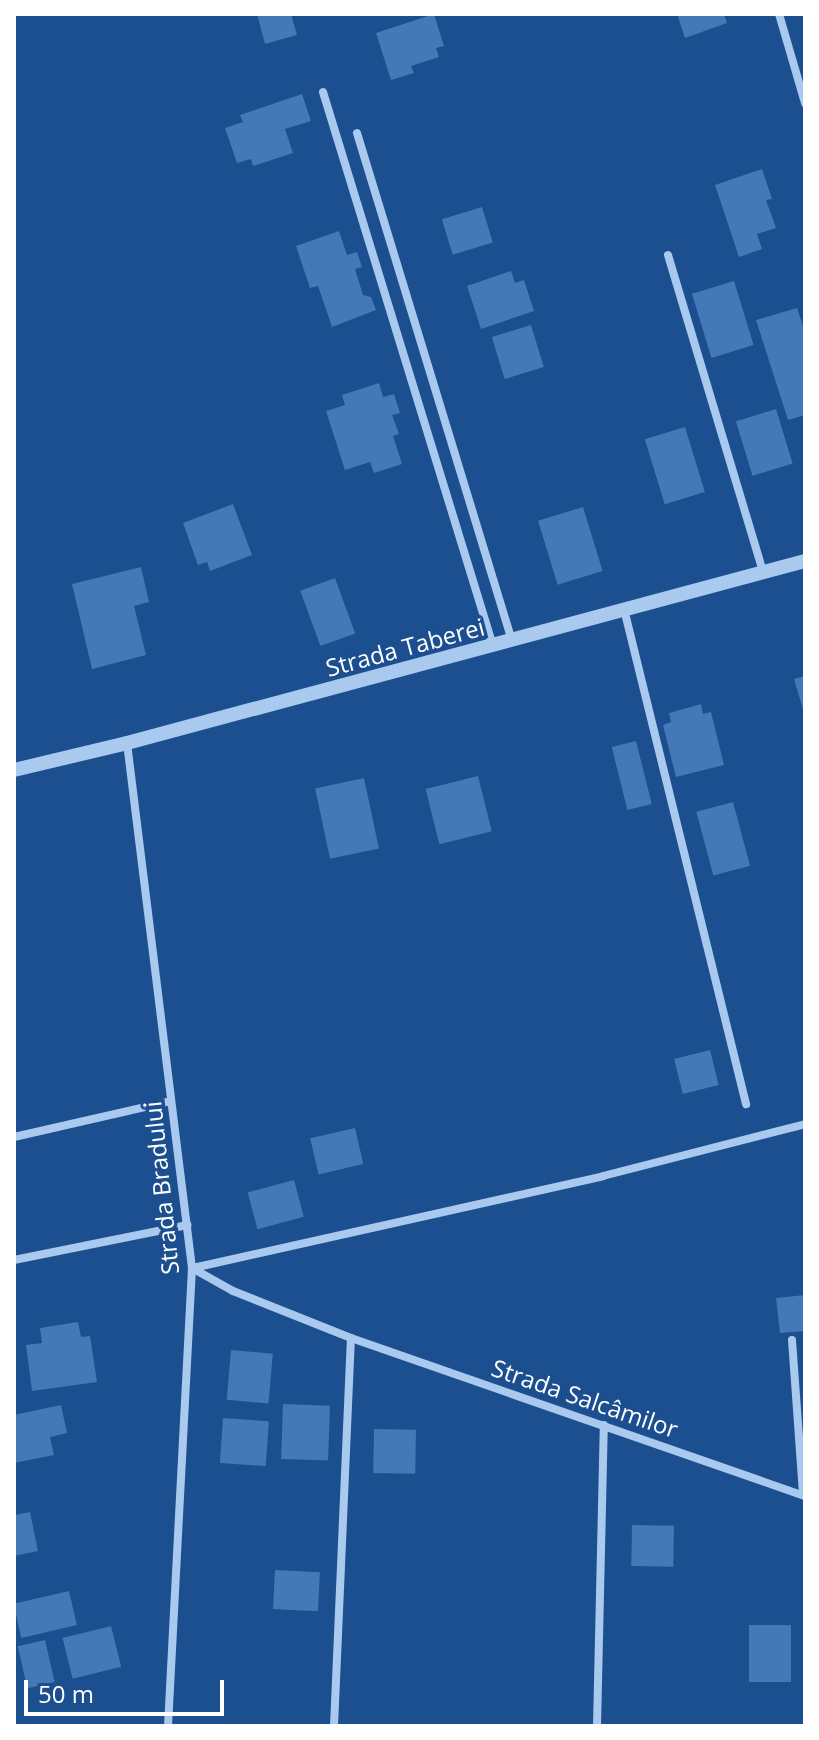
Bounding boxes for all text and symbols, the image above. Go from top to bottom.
street label: Strada Taberei [322,612,488,682]
street label: Strada Bradului [138,1100,184,1276]
street label: Strada Salcâmilor [488,1353,682,1443]
scale bar [28,1664,228,1714]
text: 50 m [38,1677,94,1710]

